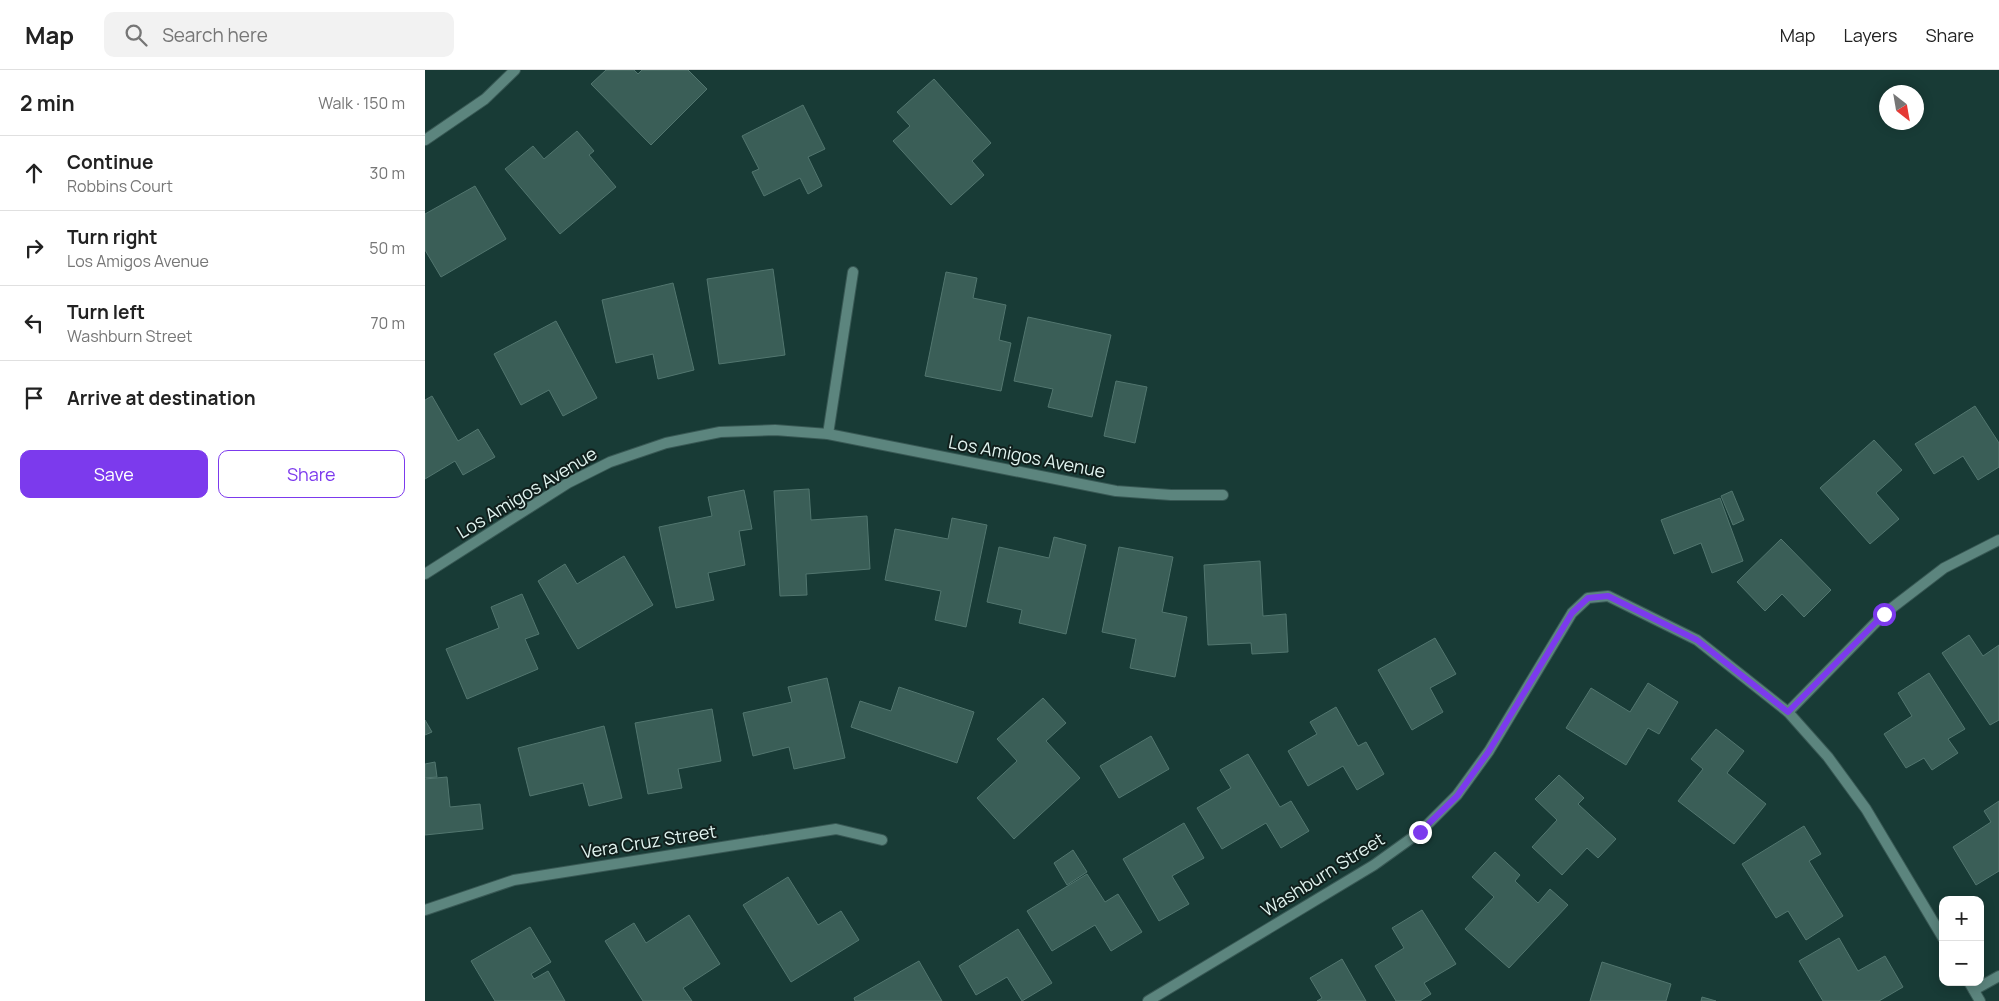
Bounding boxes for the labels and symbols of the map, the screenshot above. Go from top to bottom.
north arrow [1879,85,1924,130]
street label: Los Amigos Avenue [947,429,1108,483]
street label: Los Amigos Avenue [452,441,601,544]
route start [1873,603,1896,626]
street label: Vera Cruz Street [580,819,718,864]
route end [1409,821,1432,844]
street label: Washburn Street [1256,827,1389,922]

